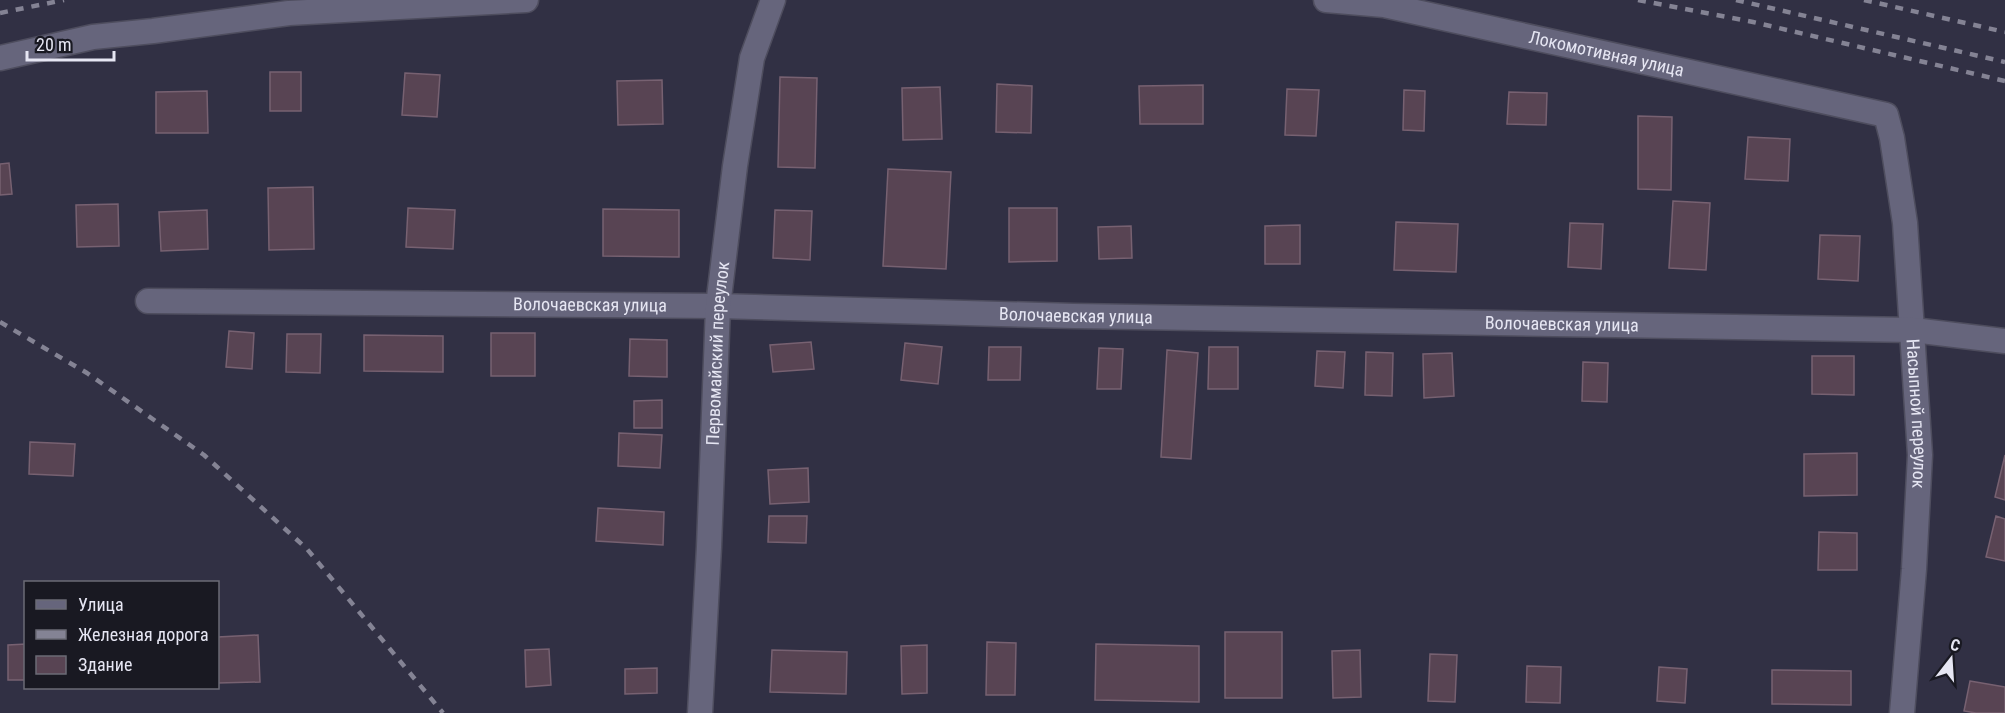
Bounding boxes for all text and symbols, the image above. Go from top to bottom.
scale bar [27,24,114,62]
street label: Локомотивная улица [1527,26,1686,80]
text: 20 m [36,34,71,55]
street label: Первомайский переулок [702,260,733,446]
street label: Волочаевская улица [513,293,667,316]
street label: Волочаевская улица [999,303,1153,327]
street label: Волочаевская улица [1485,312,1639,335]
street label: Насыпной переулок [1903,338,1931,489]
legend [24,581,219,689]
text: Улица [78,594,124,615]
text: Железная дорога [78,624,209,645]
north arrow [1921,629,1981,689]
text: С [1948,635,1962,656]
text: Здание [78,654,132,675]

